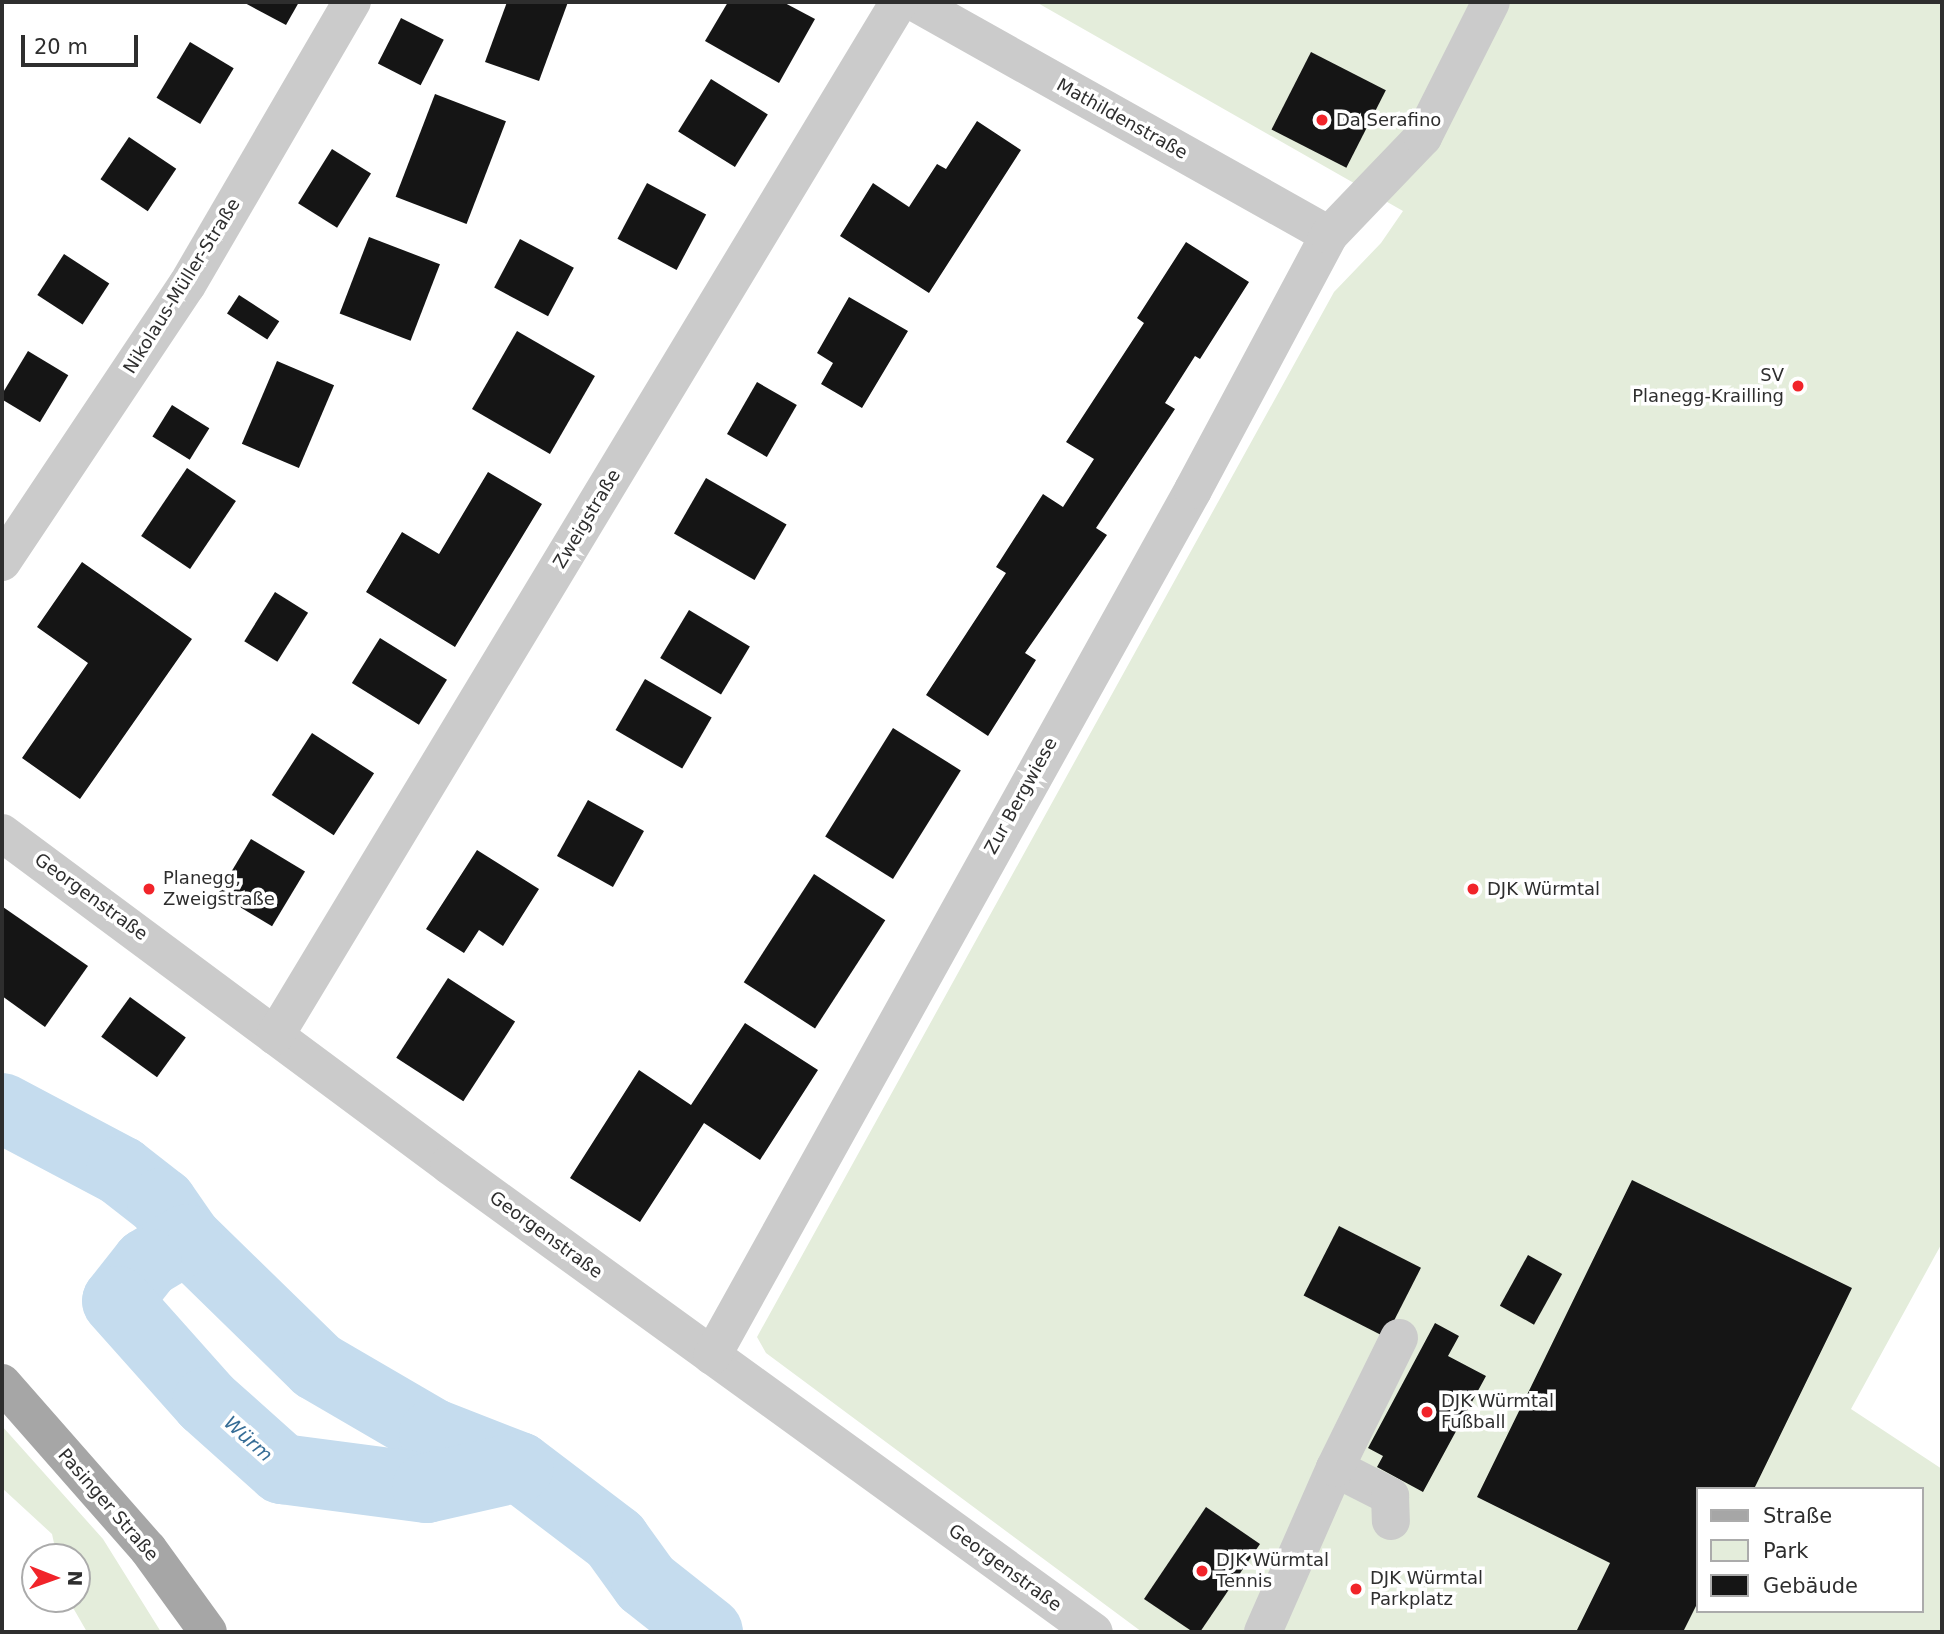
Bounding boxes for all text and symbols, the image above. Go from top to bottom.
scale bar [24,21,142,65]
text: 20 m [34,35,88,59]
street label: Mathildenstraße [1053,74,1191,164]
place label: Da Serafino [1336,109,1441,131]
marker: Da Serafino [1314,112,1330,128]
street label: Nikolaus-Müller-Straße [119,194,245,378]
place label: SV Planegg-Krailling [1632,365,1784,408]
marker: SV Planegg-Krailling [1790,378,1806,394]
street label: Zweigstraße [549,466,625,572]
street label: Zur Bergwiese [980,734,1062,858]
street label: Georgenstraße [30,849,152,945]
place label: Planegg, Zweigstraße [163,868,275,910]
place label: DJK Würmtal [1487,878,1600,900]
marker: Planegg, Zweigstraße [141,881,157,897]
marker: DJK Würmtal [1465,881,1481,897]
street label: Georgenstraße [485,1187,607,1283]
place label: DJK Würmtal Fußball [1441,1391,1554,1434]
marker: DJK Würmtal Fußball [1419,1404,1435,1420]
water label: Würm [219,1411,277,1467]
street label: Pasinger Straße [53,1444,163,1566]
legend [1696,1487,1923,1613]
text: Straße [1763,1504,1832,1528]
street label: Georgenstraße [944,1520,1066,1616]
text: Park [1763,1539,1808,1563]
north arrow [21,1543,91,1613]
place label: DJK Würmtal Tennis [1216,1550,1329,1592]
marker: DJK Würmtal Tennis [1194,1563,1210,1579]
place label: DJK Würmtal Parkplatz [1370,1568,1483,1610]
text: N [64,1570,86,1586]
text: Gebäude [1763,1574,1858,1598]
marker: DJK Würmtal Parkplatz [1348,1581,1364,1597]

